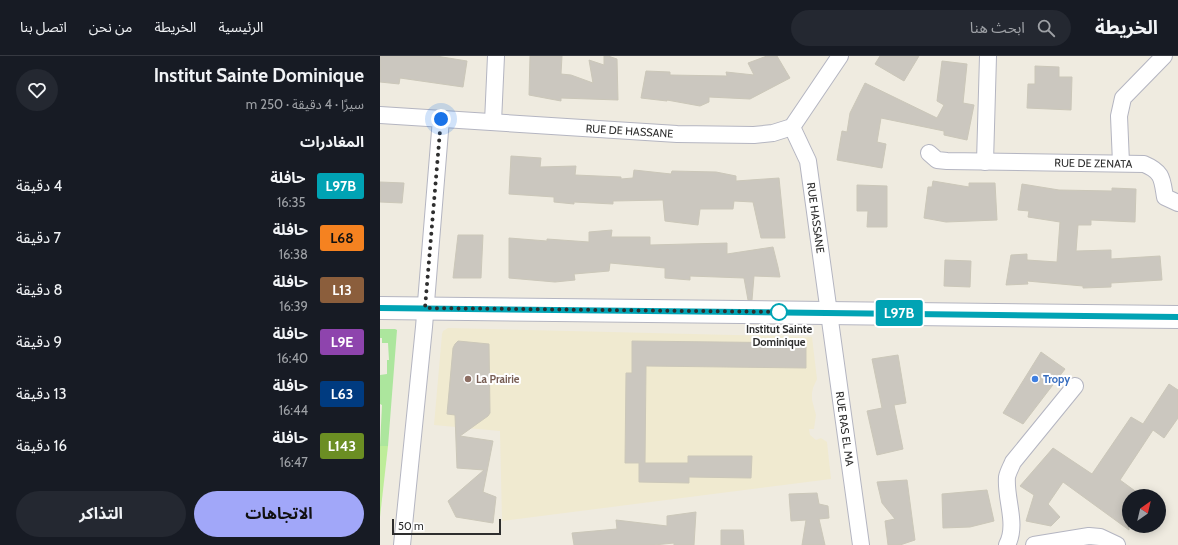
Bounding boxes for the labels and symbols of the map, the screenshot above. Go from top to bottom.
your location [431,109,451,129]
street label: RUE DE HASSANE [585,121,674,141]
street label: RUE DE ZENATA [1054,156,1133,171]
street label: RUE HASSANE [804,182,828,254]
line badge: L97B [871,300,927,326]
marker: Institut Sainte Dominique [770,303,788,321]
place label: Institut Sainte Dominique [746,322,812,349]
place label: La Prairie [476,372,520,386]
place label: Tropy [1043,372,1070,386]
marker: La Prairie [463,374,473,384]
marker: Tropy [1030,374,1040,384]
street label: RUE RAS EL MA [833,391,857,467]
north arrow [1122,489,1166,533]
scale bar [392,517,501,536]

